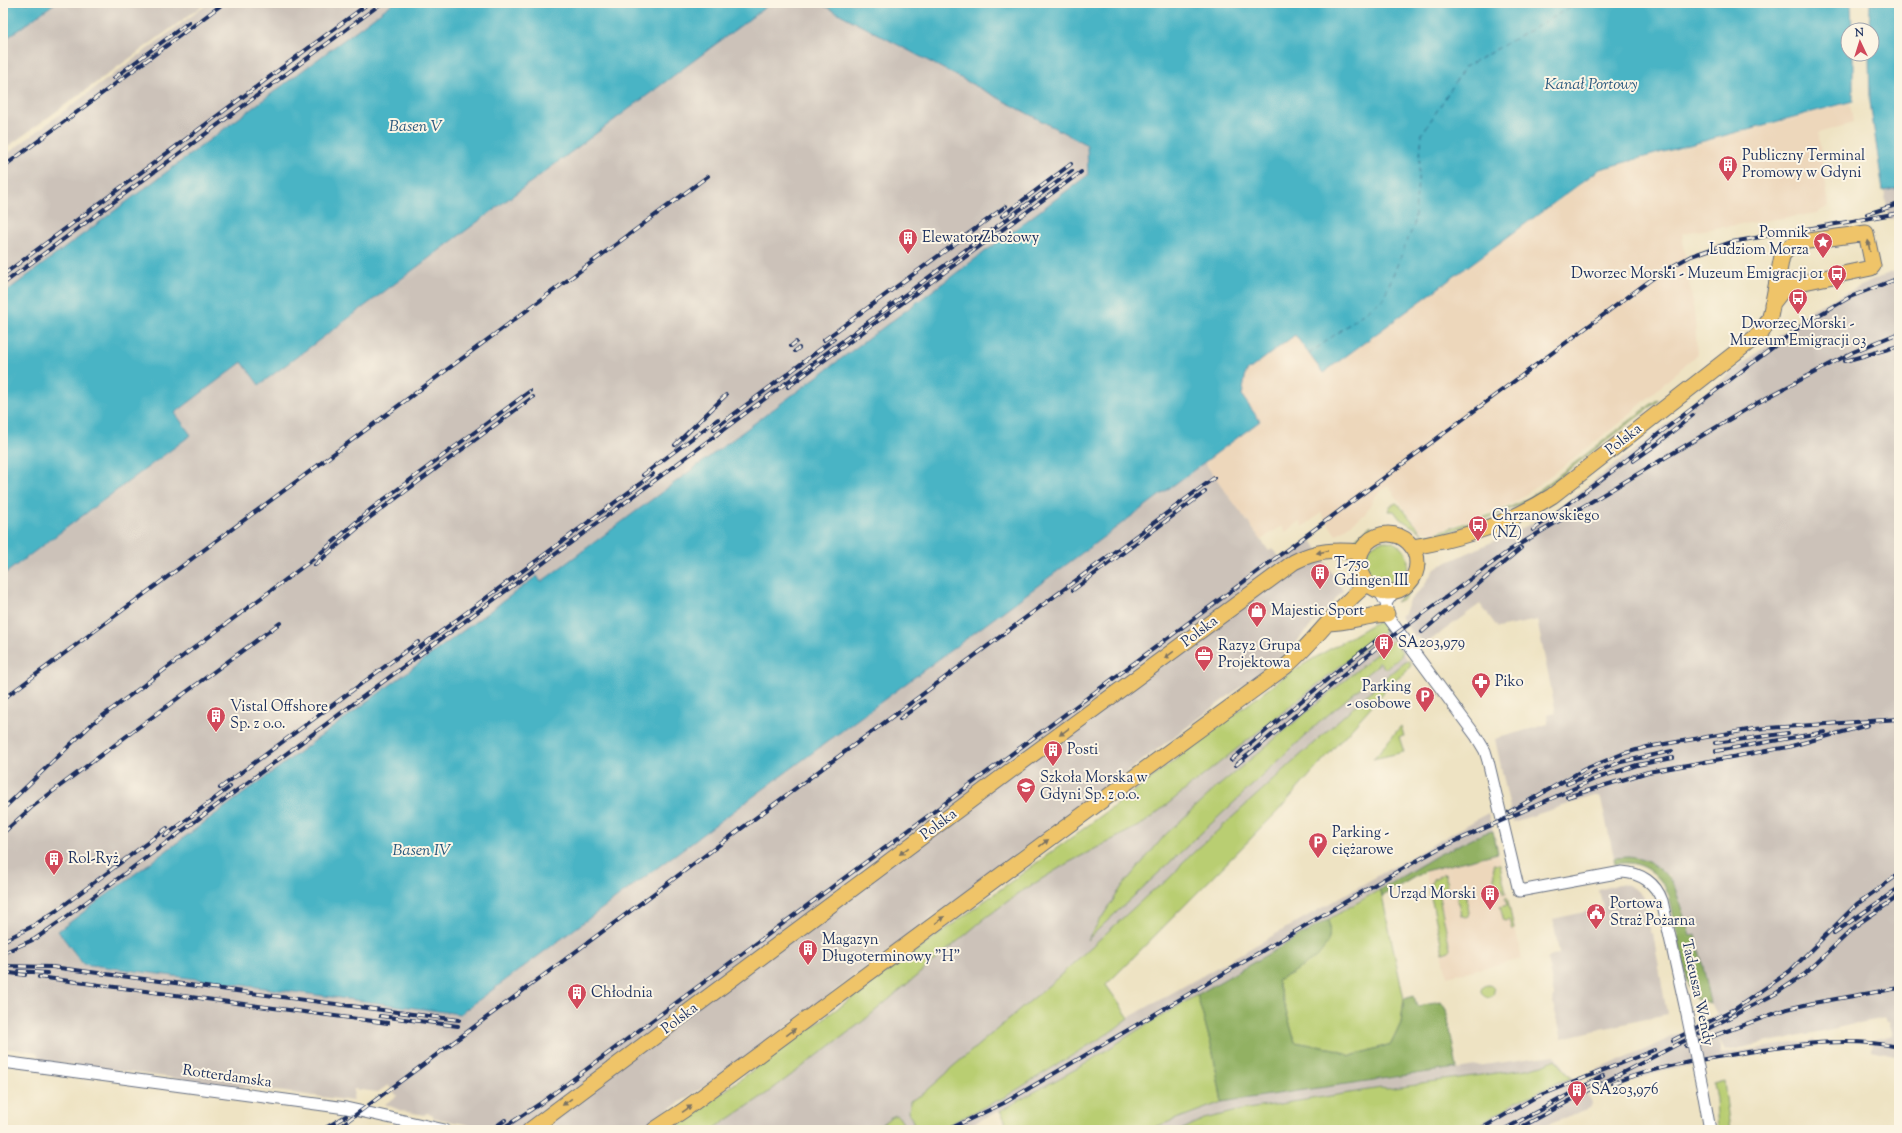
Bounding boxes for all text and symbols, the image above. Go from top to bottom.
north arrow [1840,22,1880,62]
text: N [1853,25,1865,41]
water label: Kanał Portowy [1544,74,1638,97]
water label: Basen V [389,116,444,139]
place label: Publiczny Terminal Promowy w Gdyni [1742,146,1865,184]
building icon: Publiczny Terminal Promowy w Gdyni [1717,154,1739,182]
place label: Pomnik Ludziom Morza [1709,223,1809,261]
building icon: Elewator Zbożowy [897,227,919,255]
place label: Elewator Zbożowy [922,228,1040,249]
place icon: Pomnik Ludziom Morza [1812,231,1834,259]
one-way arrow [1866,240,1872,252]
bus stop icon: Dworzec Morski - Muzeum Emigracji 01 [1826,263,1848,291]
place label: Dworzec Morski - Muzeum Emigracji 01 [1571,264,1823,285]
bus stop icon: Dworzec Morski - Muzeum Emigracji 03 [1787,287,1809,315]
place label: Dworzec Morski - Muzeum Emigracji 03 [1730,314,1866,352]
street label: Polska [1601,419,1647,461]
place label: Chrzanowskiego (NŻ) [1492,506,1599,544]
bus stop icon: Chrzanowskiego (NŻ) [1467,514,1489,542]
one-way arrow [1316,549,1328,555]
place label: T-750 Gdingen III [1334,554,1409,592]
building icon: T-750 Gdingen III [1309,562,1331,590]
shop icon: Majestic Sport [1246,600,1268,628]
place label: Majestic Sport [1271,601,1364,622]
street label: Polska [1177,611,1223,653]
building icon: SA203,979 [1373,632,1395,660]
place label: SA203,979 [1398,633,1465,654]
place label: Razy2 Grupa Projektowa [1218,636,1301,674]
office icon: Razy2 Grupa Projektowa [1193,644,1215,672]
one-way arrow [1164,651,1174,659]
pharmacy icon: Piko [1470,671,1492,699]
place label: Piko [1495,672,1524,693]
place label: Parking - osobowe [1347,677,1411,715]
parking icon: Parking - osobowe [1414,685,1436,713]
place label: Vistal Offshore Sp. z o.o. [230,697,328,735]
building icon: Vistal Offshore Sp. z o.o. [205,705,227,733]
one-way arrow [1059,728,1069,736]
building icon: Posti [1042,739,1064,767]
place label: Posti [1067,740,1098,761]
place label: Szkoła Morska w Gdyni Sp. z o.o. [1040,768,1148,806]
school or university icon: Szkoła Morska w Gdyni Sp. z o.o. [1015,776,1037,804]
street label: Polska [916,804,962,846]
place label: Parking - ciężarowe [1332,823,1394,861]
parking icon: Parking - ciężarowe [1307,831,1329,859]
one-way arrow [1039,838,1050,847]
water label: Basen IV [392,840,452,863]
one-way arrow [898,847,909,856]
building icon: Rol-Ryż [43,848,65,876]
place label: Rol-Ryż [68,849,119,870]
building icon: Urząd Morski [1479,883,1501,911]
place label: Urząd Morski [1388,884,1476,905]
place label: Portowa Straż Pożarna [1610,894,1695,932]
public building icon: Portowa Straż Pożarna [1585,902,1607,930]
one-way arrow [935,916,946,925]
place label: Magazyn Długoterminowy "H" [822,930,961,968]
building icon: Magazyn Długoterminowy "H" [797,938,819,966]
street label: Tadeusza Wendy [1675,938,1719,1049]
building icon: Chłodnia [566,982,588,1010]
place label: Chłodnia [591,983,653,1004]
street label: Polska [657,998,703,1040]
one-way arrow [786,1027,797,1036]
street label: Rotterdamska [181,1060,273,1094]
building icon: SA203,976 [1566,1079,1588,1107]
place label: SA203,976 [1591,1080,1658,1101]
one-way arrow [562,1098,573,1106]
one-way arrow [681,1105,692,1113]

